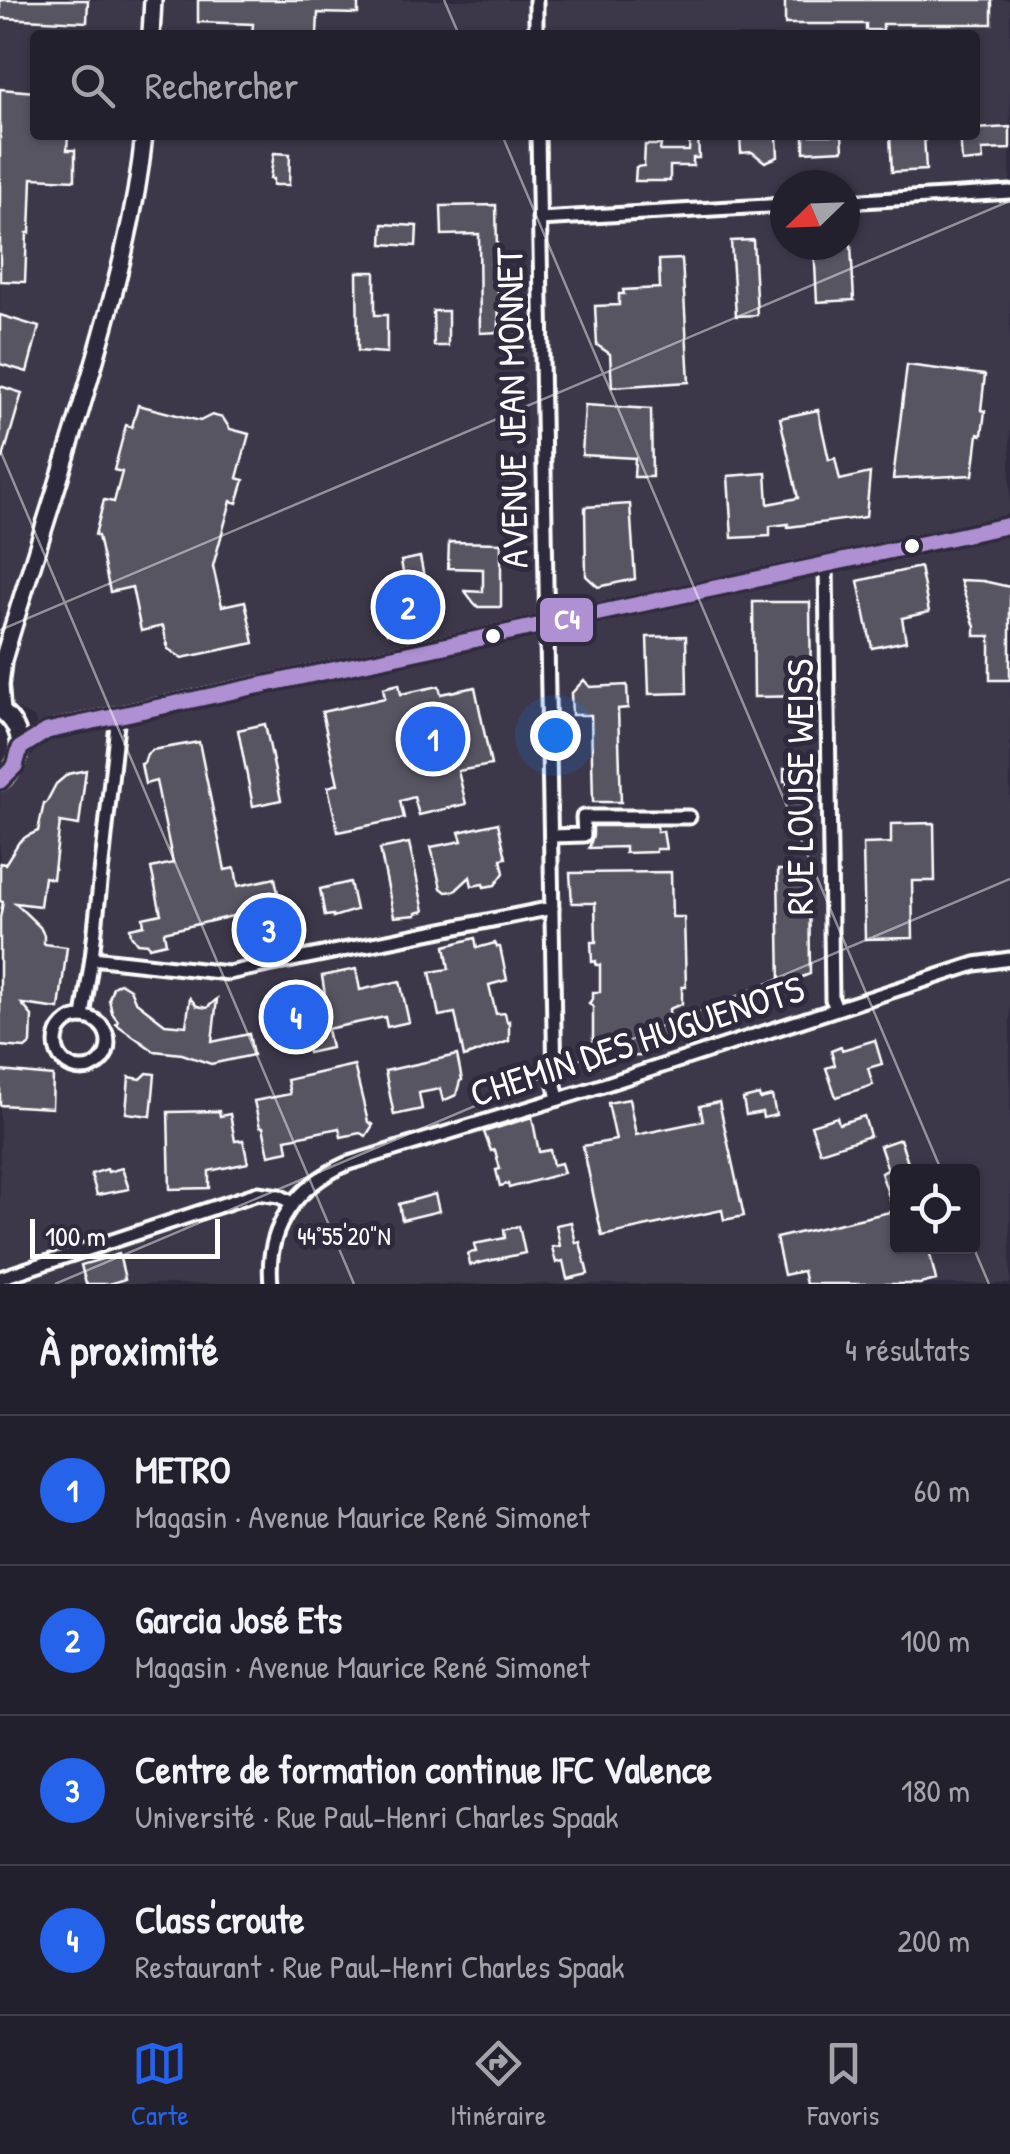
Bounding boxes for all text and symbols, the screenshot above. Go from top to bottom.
search box [30,30,980,140]
icon: search [65,58,120,113]
text: Rechercher [145,59,298,111]
north arrow [770,170,860,260]
street label: AVENUE JEAN MONNET [482,246,540,569]
unlabelled marker [902,536,922,556]
pin: 2 [376,570,440,644]
line badge: C4 [538,596,595,644]
text: C4 [554,600,580,638]
unlabelled marker [483,626,503,646]
street label: RUE LOUISE WEISS [773,659,825,915]
pin: 1 [400,702,466,776]
your location [530,710,581,761]
pin: 3 [236,892,302,968]
street label: CHEMIN DES HUGUENOTS [463,962,810,1119]
pin: 4 [264,980,328,1054]
map controls [890,1164,980,1254]
button: locate [890,1164,980,1254]
scale bar [30,1214,220,1258]
text: 100 m [45,1217,106,1255]
text: 44°55'20"N [297,1219,391,1253]
text: À proximité [40,1321,219,1378]
text: 4 résultats [845,1328,970,1371]
text: METRO [135,1443,231,1495]
text: 1 [67,1469,78,1512]
text: 60 m [914,1469,970,1512]
text: Magasin · Avenue Maurice René Simonet [135,1495,590,1538]
text: Garcia José Ets [135,1593,342,1645]
text: 2 [65,1619,80,1662]
text: 100 m [901,1619,970,1662]
text: Magasin · Avenue Maurice René Simonet [135,1645,590,1688]
text: Centre de formation continue IFC Valence [135,1743,712,1795]
text: 3 [65,1769,80,1812]
text: 180 m [901,1769,970,1812]
text: Université · Rue Paul-Henri Charles Spaak [135,1795,619,1838]
text: Class'croute [135,1893,304,1945]
text: 4 [66,1919,79,1962]
text: 200 m [897,1919,970,1962]
text: Restaurant · Rue Paul-Henri Charles Spaak [135,1945,625,1988]
tab: Carte [131,2036,189,2134]
tab: Itinéraire [450,2036,546,2134]
tab: Favoris [808,2036,879,2134]

